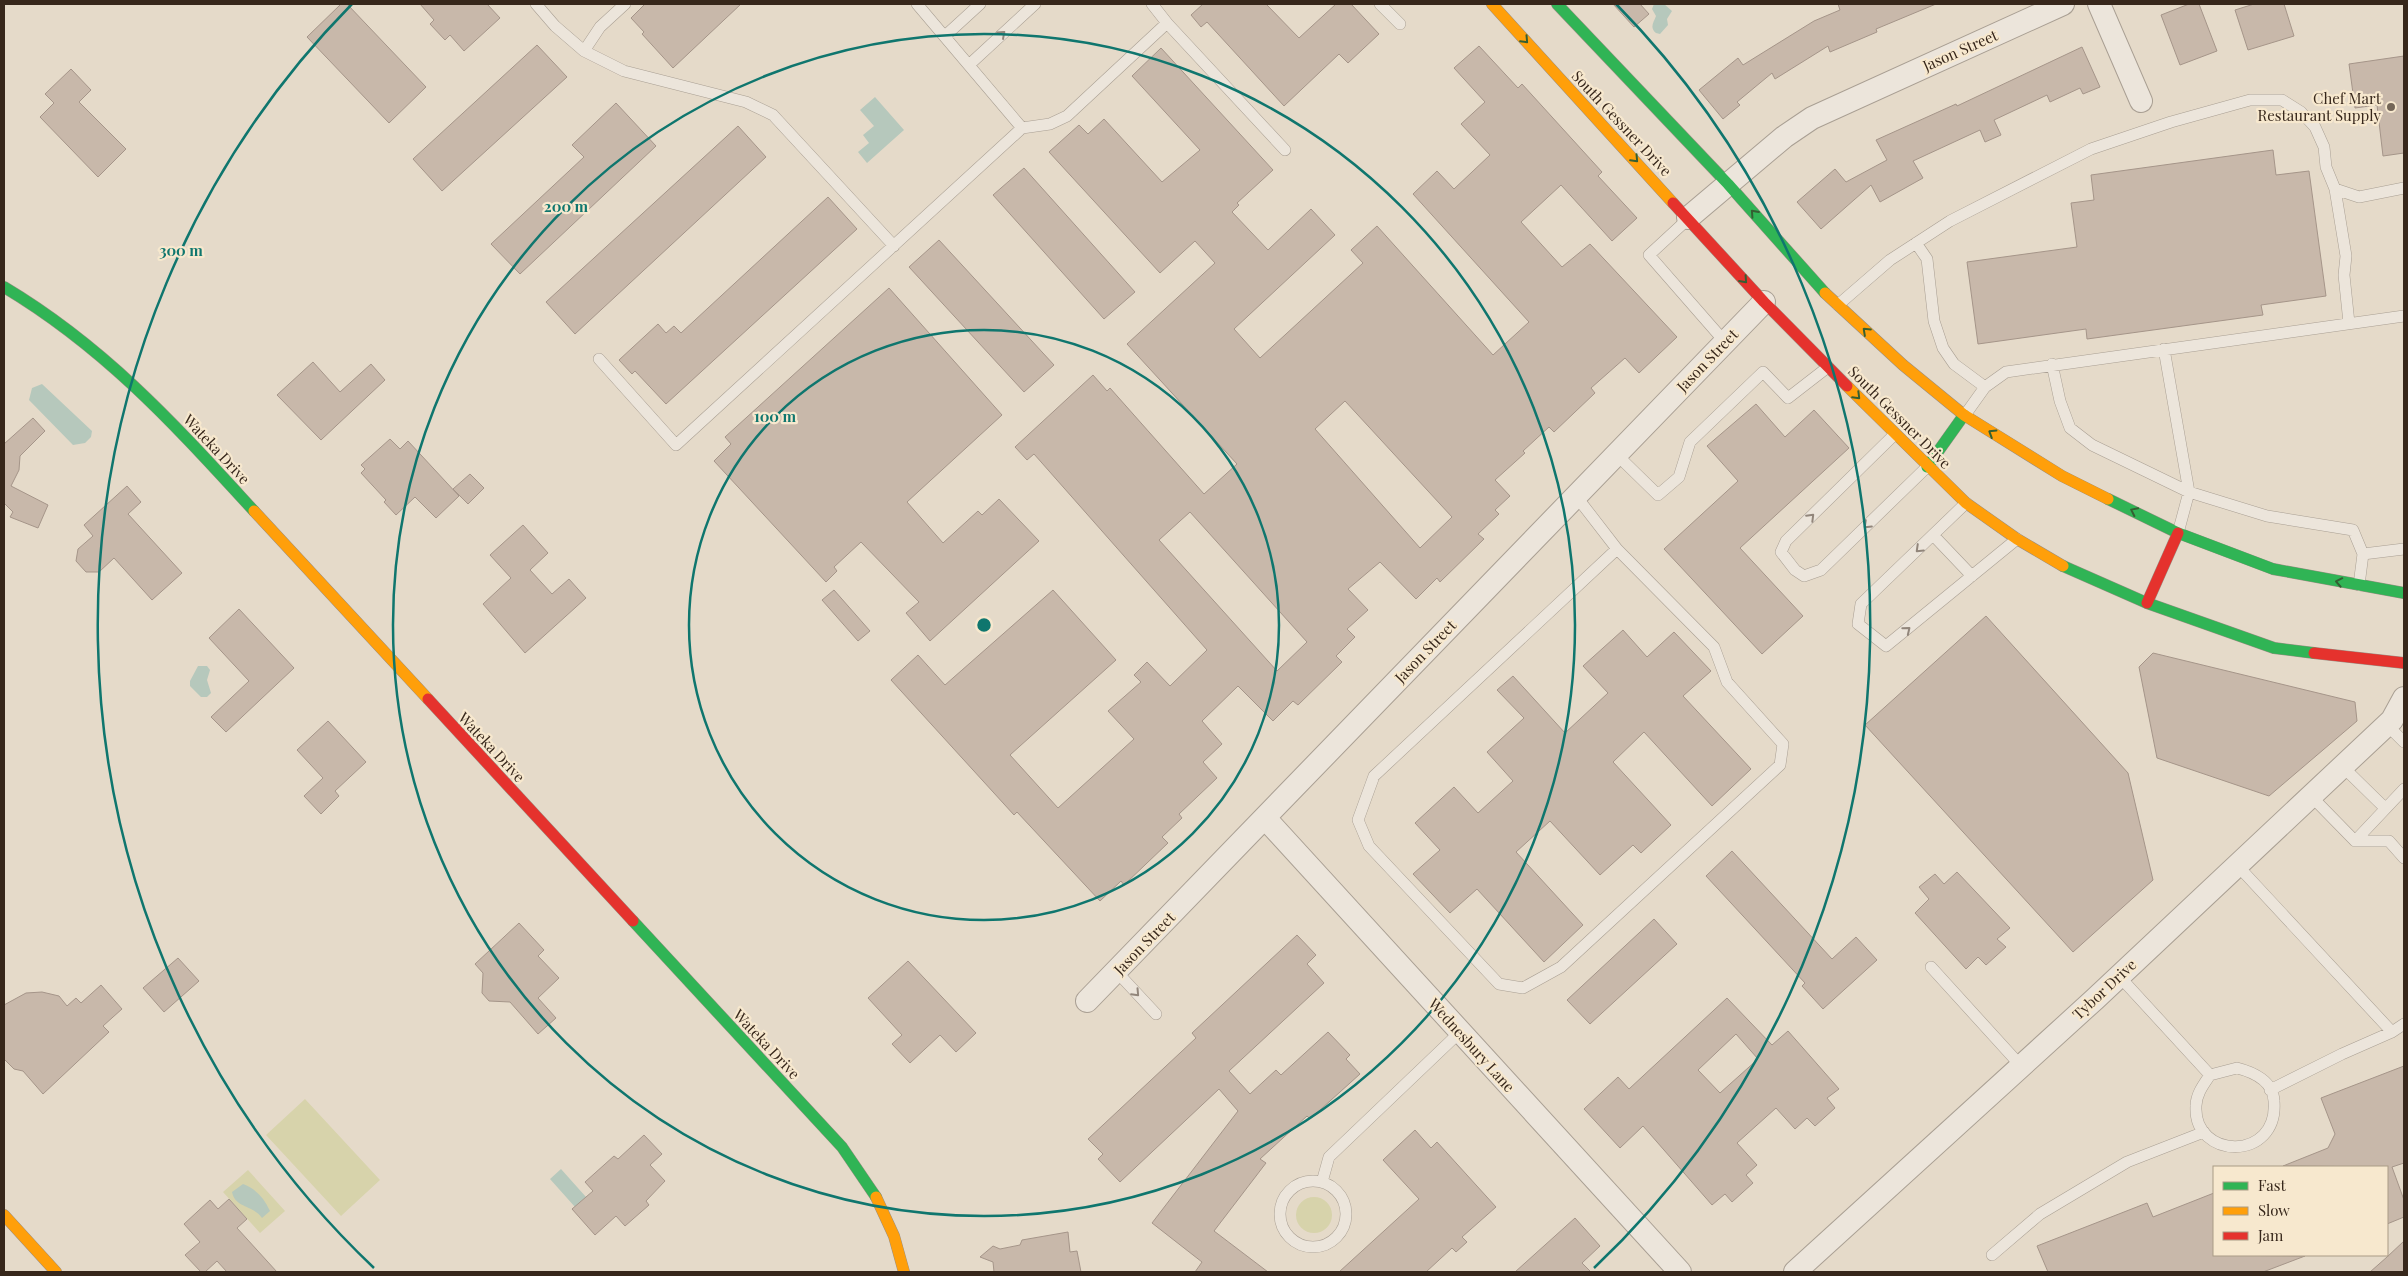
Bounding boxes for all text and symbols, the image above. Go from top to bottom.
street label: Jason Street [1919,24,2001,76]
one-way arrow [997,31,1006,40]
one-way arrow [1519,34,1528,43]
street label: South Gessner Drive [1568,66,1676,180]
place label: Chef Mart Restaurant Supply [2258,88,2382,125]
marker: Chef Mart Restaurant Supply [2385,101,2397,113]
one-way arrow [1629,154,1638,163]
text: 200 m [544,196,589,216]
one-way arrow [1751,210,1760,219]
text: 300 m [159,240,203,260]
one-way arrow [1738,274,1747,283]
street label: Jason Street [1671,324,1742,396]
one-way arrow [1862,328,1871,337]
street label: South Gessner Drive [1844,361,1956,473]
one-way arrow [1851,390,1860,399]
text: 100 m [754,406,797,426]
street label: Wateka Drive [179,409,255,488]
one-way arrow [1989,429,1998,439]
one-way arrow [2130,507,2139,518]
one-way arrow [1805,514,1814,523]
one-way arrow [1864,519,1873,528]
one-way arrow [1915,543,1924,552]
one-way arrow [2335,577,2343,587]
street label: Jason Street [1389,615,1460,687]
centre of rings [975,616,993,634]
one-way arrow [1901,627,1910,635]
street label: Wateka Drive [454,707,530,786]
street label: Jason Street [1108,907,1179,979]
street label: Tybor Drive [2068,954,2140,1024]
one-way arrow [1130,987,1139,996]
street label: Wednesbury Lane [1424,993,1519,1096]
street label: Wateka Drive [729,1004,805,1083]
legend [2213,1166,2388,1256]
text: Fast [2258,1175,2287,1195]
text: Slow [2258,1200,2290,1220]
text: Jam [2257,1225,2284,1245]

